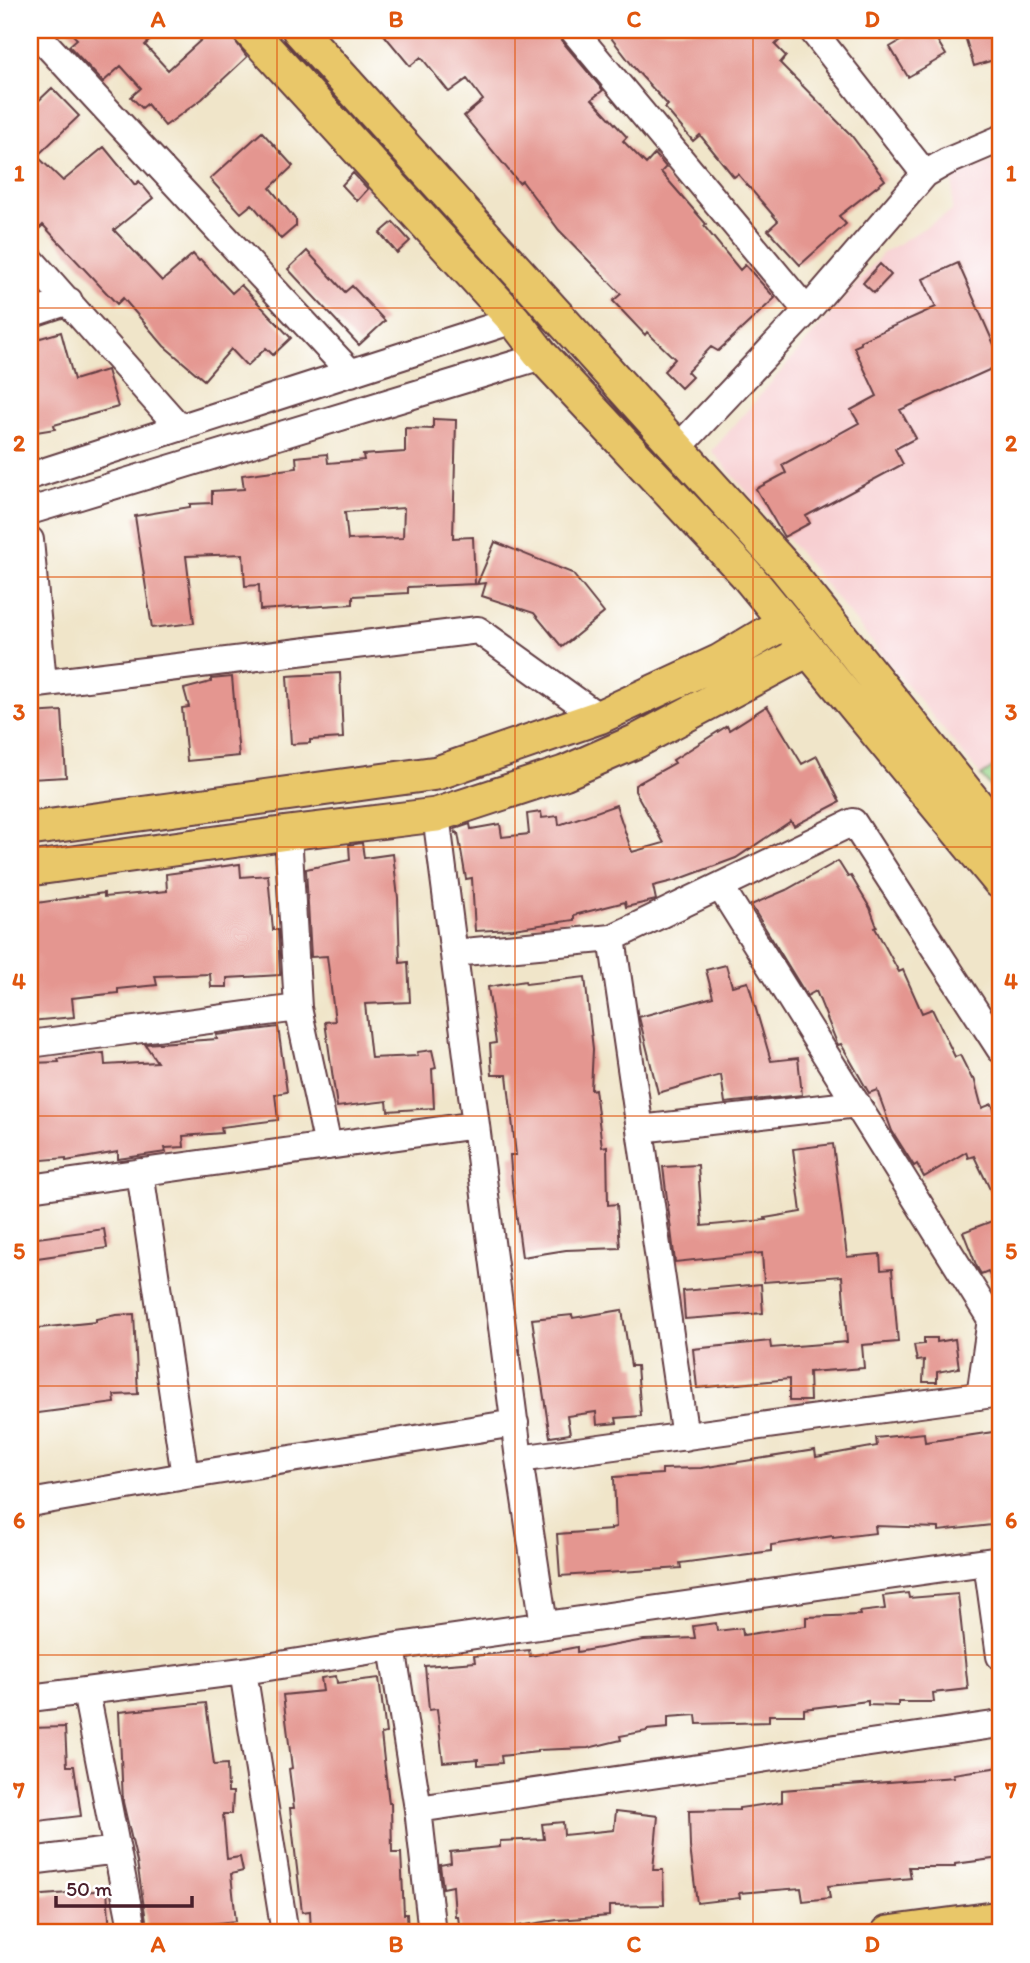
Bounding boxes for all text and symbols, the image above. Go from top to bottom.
text: A [150,5,166,33]
text: B [389,5,404,33]
text: C [627,5,642,33]
text: D [864,5,880,33]
text: 1 [14,159,25,187]
text: 1 [1006,159,1017,187]
text: 2 [13,429,26,457]
text: 2 [1005,429,1018,457]
text: 3 [13,698,26,726]
text: 3 [1005,698,1018,726]
text: 4 [12,967,26,995]
text: 4 [1004,967,1018,995]
text: 5 [13,1237,25,1265]
text: 5 [1005,1237,1017,1265]
text: 6 [13,1506,25,1534]
text: 6 [1005,1506,1017,1534]
text: 7 [12,1776,25,1804]
text: 7 [1004,1776,1017,1804]
scale bar [56,1865,192,1909]
text: 50 m [66,1876,113,1901]
text: A [150,1930,166,1958]
text: B [389,1930,404,1958]
text: C [627,1930,642,1958]
text: D [864,1930,880,1958]

